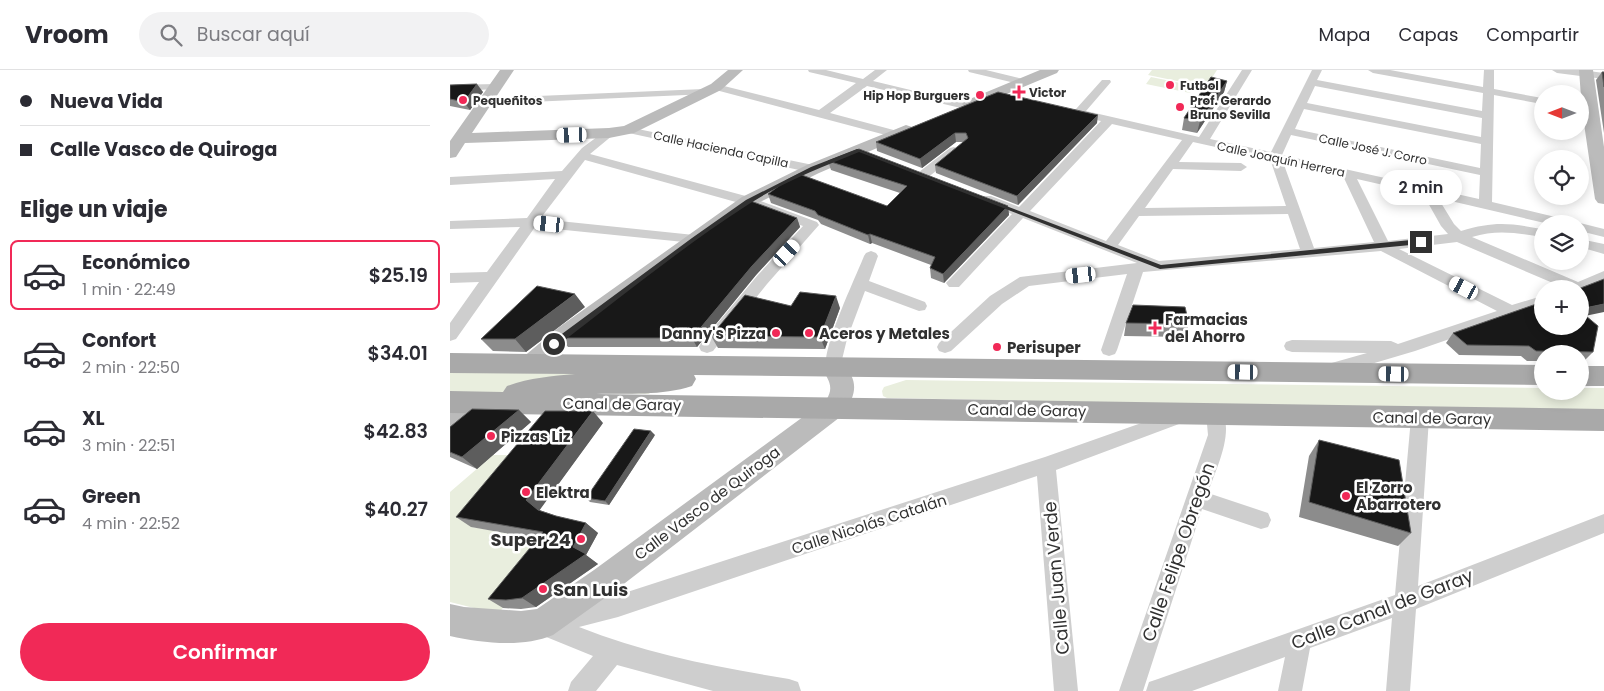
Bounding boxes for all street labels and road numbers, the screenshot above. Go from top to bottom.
street label: Calle Hacienda Capilla [652,126,790,172]
street label: Calle José J. Corro [1317,129,1429,169]
street label: Calle Joaquín Herrera [1215,137,1347,181]
street label: Canal de Garay [563,392,682,416]
street label: Canal de Garay [968,398,1087,422]
street label: Canal de Garay [1373,406,1492,430]
street label: Calle Vasco de Quiroga [630,441,784,565]
street label: Calle Felipe Obregón [1136,459,1220,645]
street label: Calle Nicolás Catalán [789,489,949,559]
street label: Calle Juan Verde [1037,500,1075,656]
street label: Calle Canal de Garay [1287,563,1477,655]

